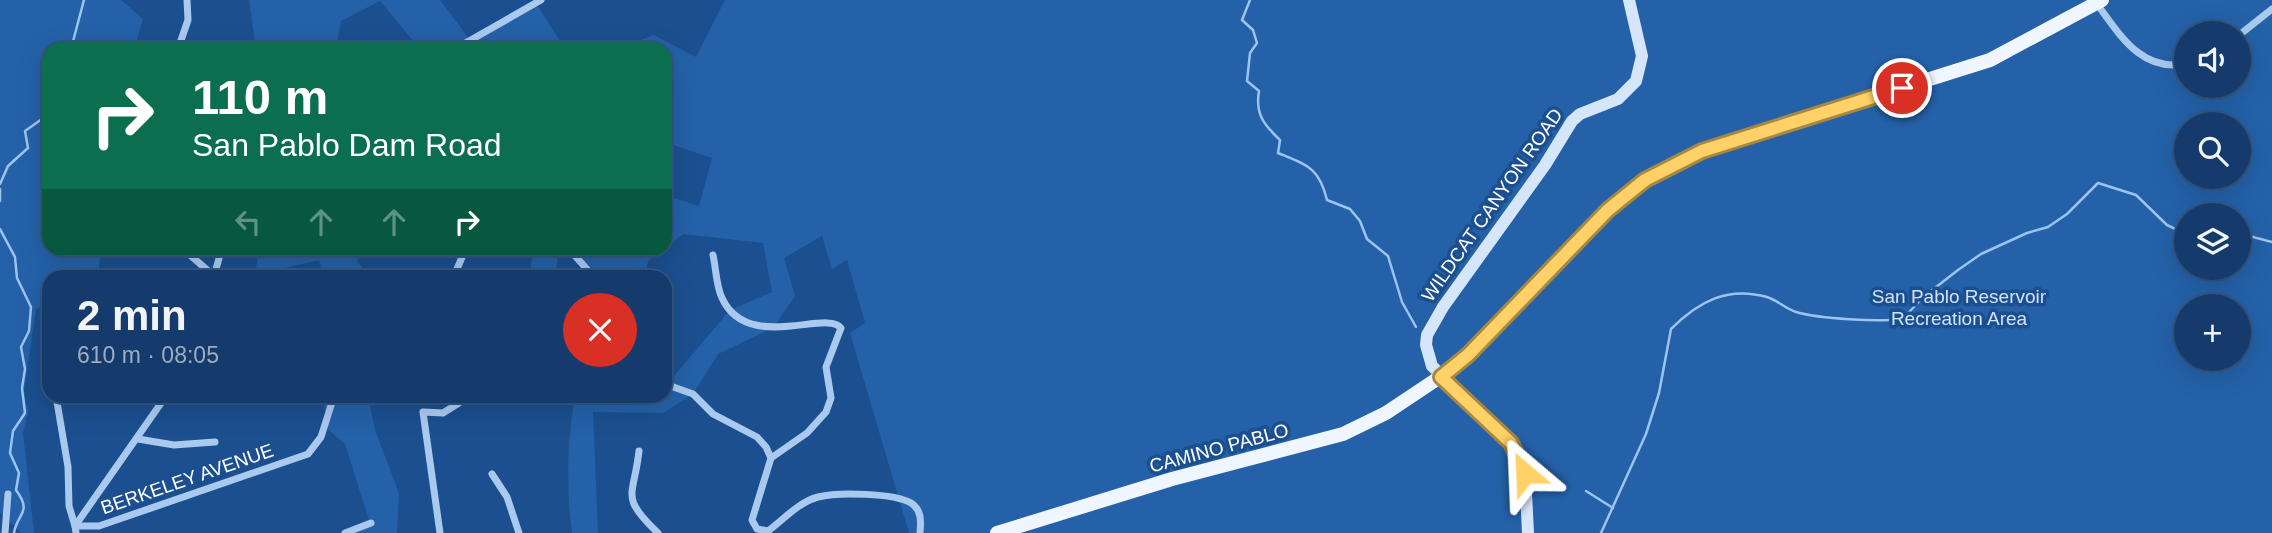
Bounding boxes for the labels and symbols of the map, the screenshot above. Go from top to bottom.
pin [1872,58,1932,118]
street label: WILDCAT CANYON ROAD [1417,105,1567,305]
park label: San Pablo Reservoir Recreation Area [1872,286,2047,329]
street label: CAMINO PABLO [1147,419,1291,477]
position arrow [1488,436,1562,510]
street label: BERKELEY AVENUE [98,440,276,518]

